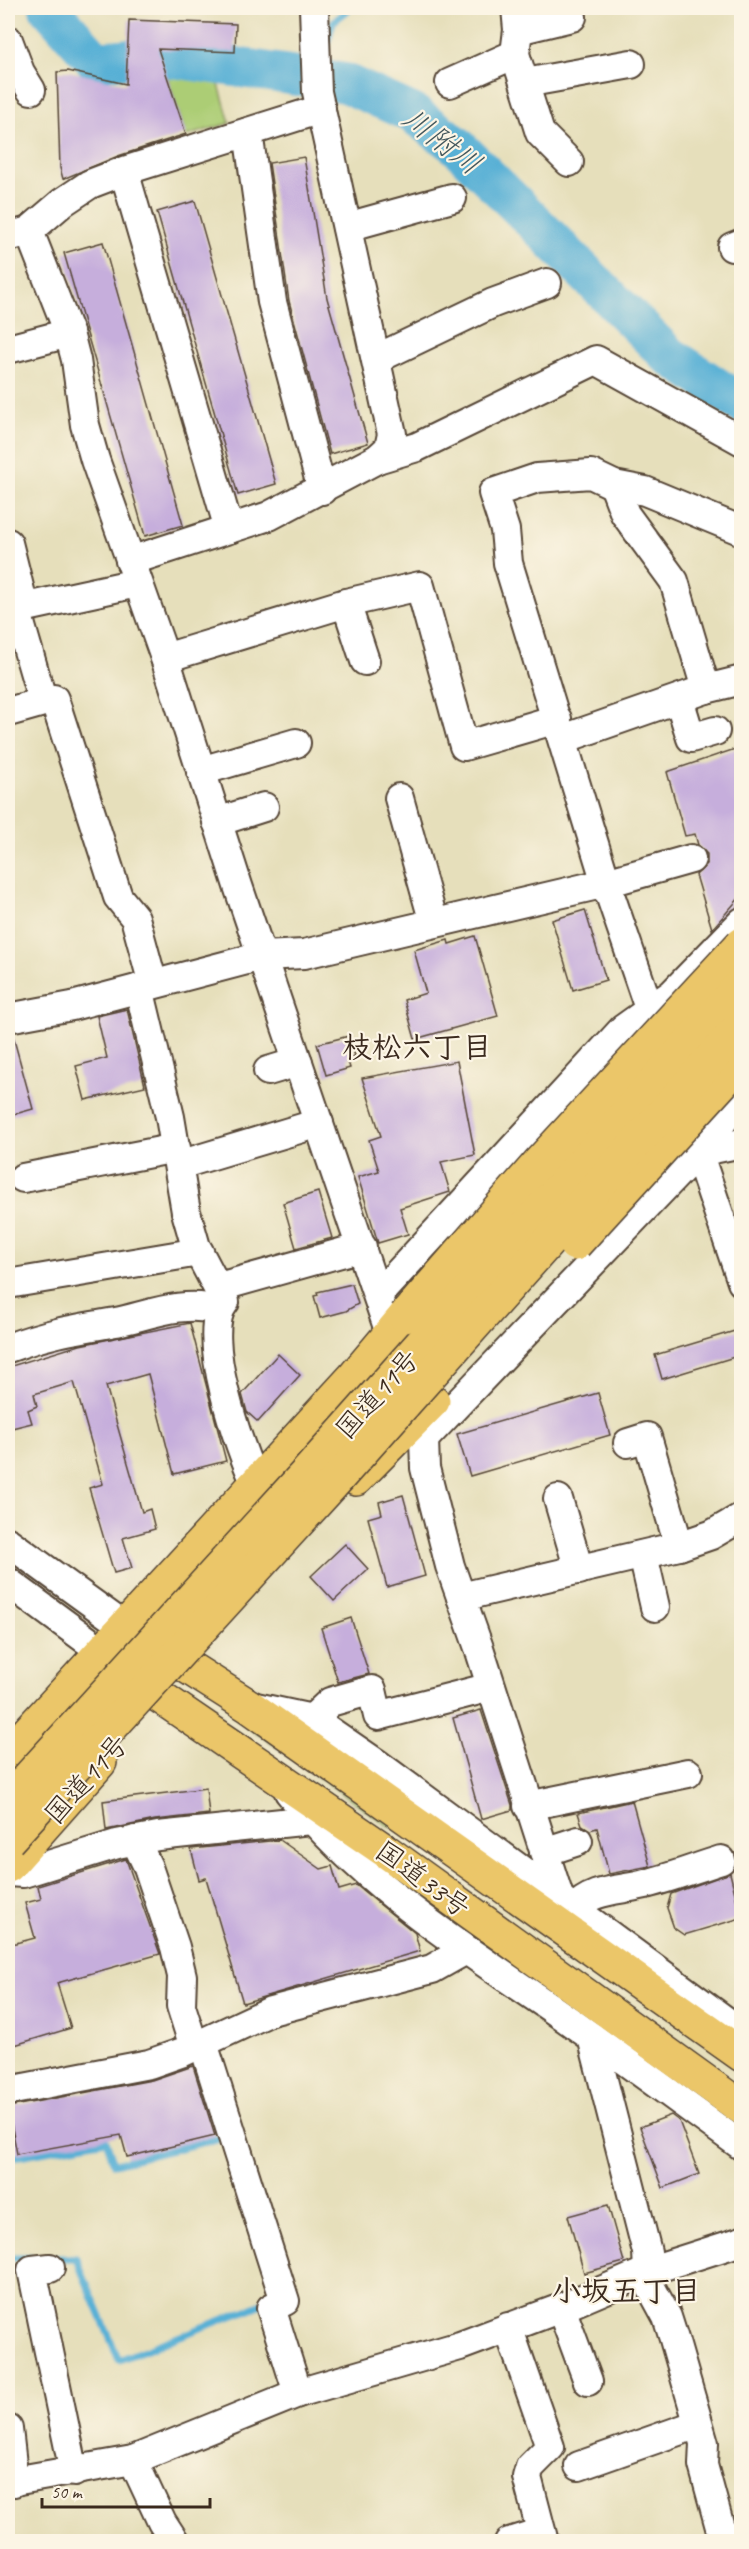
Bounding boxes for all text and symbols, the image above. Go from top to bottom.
water label: 川附川 [395,99,489,183]
district label: 枝松六丁目 [342,1028,492,1066]
street label: 国道11号 [327,1342,427,1446]
street label: 国道11号 [36,1727,136,1831]
street label: 国道33号 [369,1833,477,1925]
district label: 小坂五丁目 [551,2272,701,2310]
scale bar [42,2471,210,2509]
text: 50 m [51,2481,84,2503]

